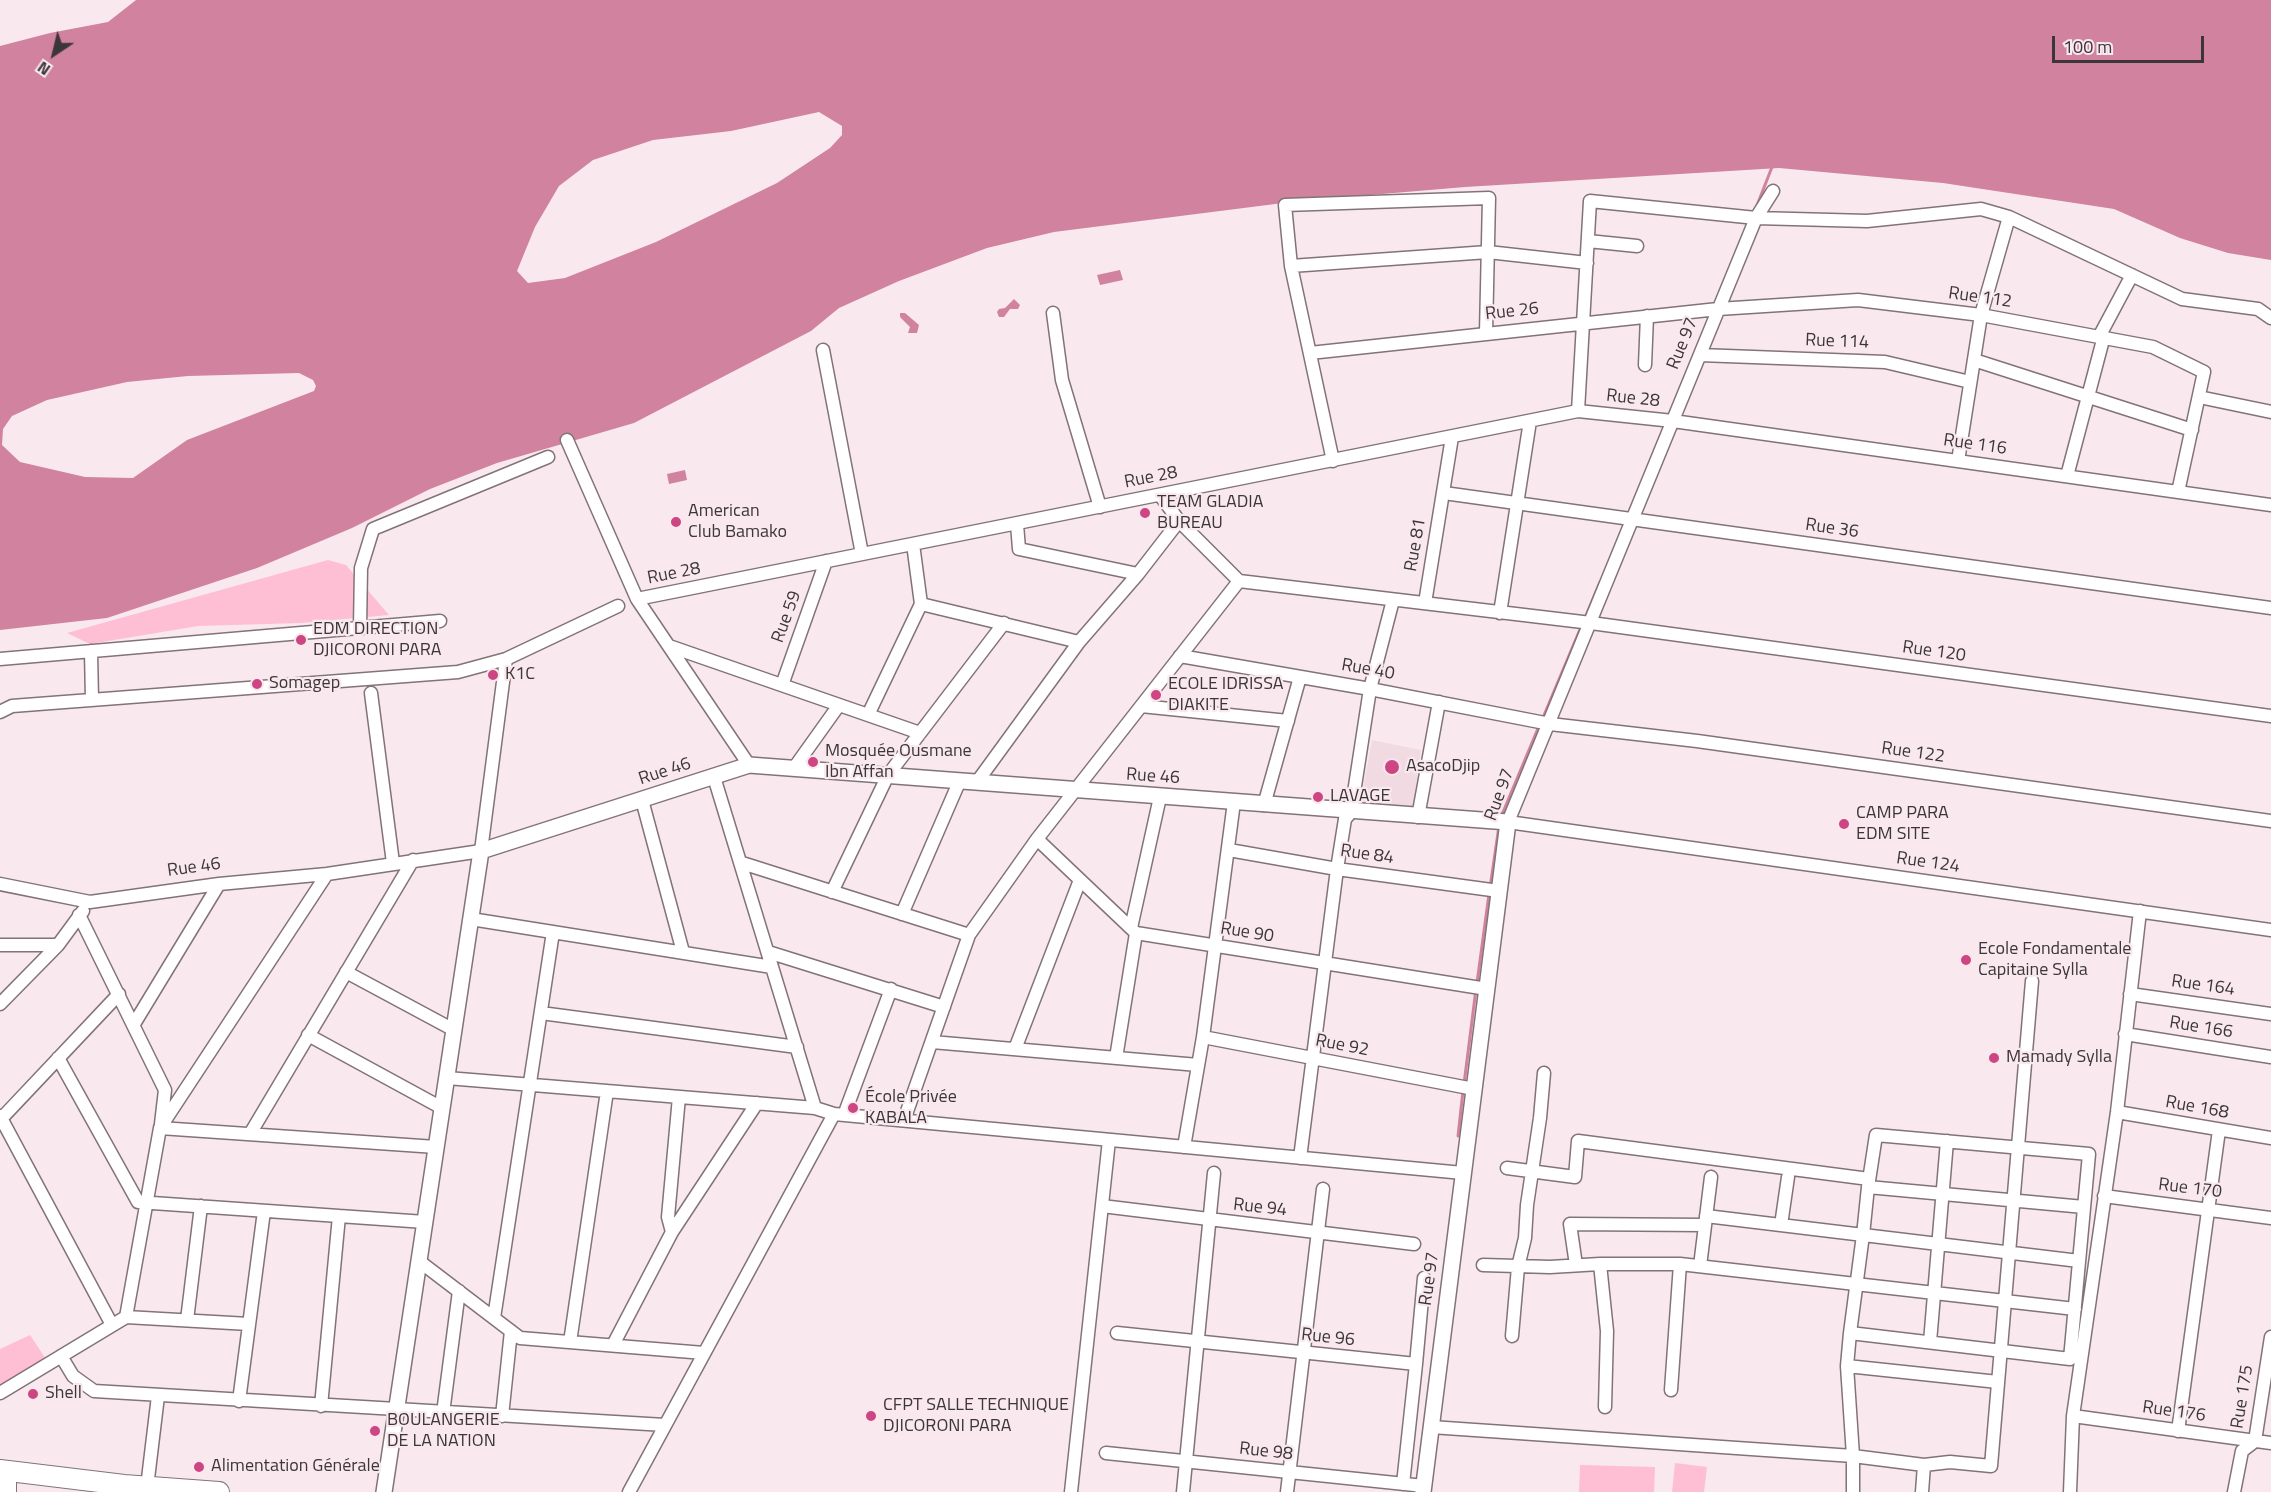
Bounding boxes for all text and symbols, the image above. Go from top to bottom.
north arrow [24,24,84,84]
scale bar [2055,24,2206,62]
text: 100 m [2063,33,2112,60]
text: N [32,56,55,82]
street label: Rue 112 [1947,283,2013,313]
street label: Rue 26 [1484,298,1540,326]
street label: Rue 97 [1663,315,1703,373]
street label: Rue 114 [1805,330,1869,354]
street label: Rue 28 [1605,385,1661,413]
street label: Rue 116 [1942,430,2008,460]
street label: Rue 28 [1123,462,1179,494]
place label: TEAM GLADIA BUREAU [1157,492,1263,534]
place label: American Club Bamako [688,501,787,544]
marker: TEAM GLADIA BUREAU [1138,506,1152,520]
marker: American Club Bamako [669,515,683,529]
street label: Rue 36 [1804,515,1860,543]
street label: Rue 81 [1401,517,1431,573]
street label: Rue 28 [646,558,702,590]
street label: Rue 59 [768,588,806,646]
place label: EDM DIRECTION DJICORONI PARA [313,619,441,662]
marker: EDM DIRECTION DJICORONI PARA [294,633,308,647]
street label: Rue 120 [1901,637,1967,667]
street label: Rue 40 [1340,655,1396,685]
place label: K1C [505,664,535,686]
marker: K1C [486,668,500,682]
place label: Somagep [269,673,340,695]
place label: ECOLE IDRISSA DIAKITE [1168,674,1283,716]
marker: Somagep [250,677,264,691]
marker: ECOLE IDRISSA DIAKITE [1149,688,1163,702]
street label: Rue 122 [1880,738,1946,768]
place label: Mosquée Ousmane Ibn Affan [825,741,972,783]
street label: Rue 46 [636,753,694,791]
marker: Mosquée Ousmane Ibn Affan [806,755,820,769]
place label: AsacoDjip [1406,756,1480,778]
marker: AsacoDjip [1383,758,1401,776]
street label: Rue 46 [1125,764,1181,790]
street label: Rue 97 [1481,766,1519,824]
place label: LAVAGE [1330,786,1390,808]
marker: LAVAGE [1311,790,1325,804]
place label: CAMP PARA EDM SITE [1856,803,1949,846]
marker: CAMP PARA EDM SITE [1837,817,1851,831]
street label: Rue 84 [1339,841,1395,869]
street label: Rue 124 [1895,848,1961,878]
street label: Rue 46 [166,854,222,882]
street label: Rue 90 [1219,918,1275,948]
place label: Ecole Fondamentale Capitaine Sylla [1978,939,2131,982]
marker: Ecole Fondamentale Capitaine Sylla [1959,953,1973,967]
street label: Rue 164 [2170,971,2236,1001]
street label: Rue 166 [2168,1012,2234,1044]
street label: Rue 92 [1314,1030,1370,1062]
place label: Mamady Sylla [2006,1047,2112,1069]
marker: Mamady Sylla [1987,1051,2001,1065]
place label: École Privée KABALA [865,1087,957,1130]
street label: Rue 168 [2164,1092,2230,1124]
marker: École Privée KABALA [846,1101,860,1115]
street label: Rue 170 [2157,1174,2223,1204]
street label: Rue 94 [1232,1194,1288,1222]
street label: Rue 97 [1416,1251,1444,1307]
street label: Rue 96 [1300,1324,1356,1352]
street label: Rue 175 [2227,1364,2259,1430]
place label: Shell [45,1383,82,1405]
marker: Shell [26,1387,40,1401]
place label: CFPT SALLE TECHNIQUE DJICORONI PARA [883,1395,1069,1438]
street label: Rue 176 [2141,1397,2207,1427]
marker: CFPT SALLE TECHNIQUE DJICORONI PARA [864,1409,878,1423]
place label: BOULANGERIE DE LA NATION [387,1410,500,1452]
marker: BOULANGERIE DE LA NATION [368,1424,382,1438]
street label: Rue 98 [1238,1438,1294,1466]
place label: Alimentation Générale [211,1456,380,1478]
marker: Alimentation Générale [192,1460,206,1474]

